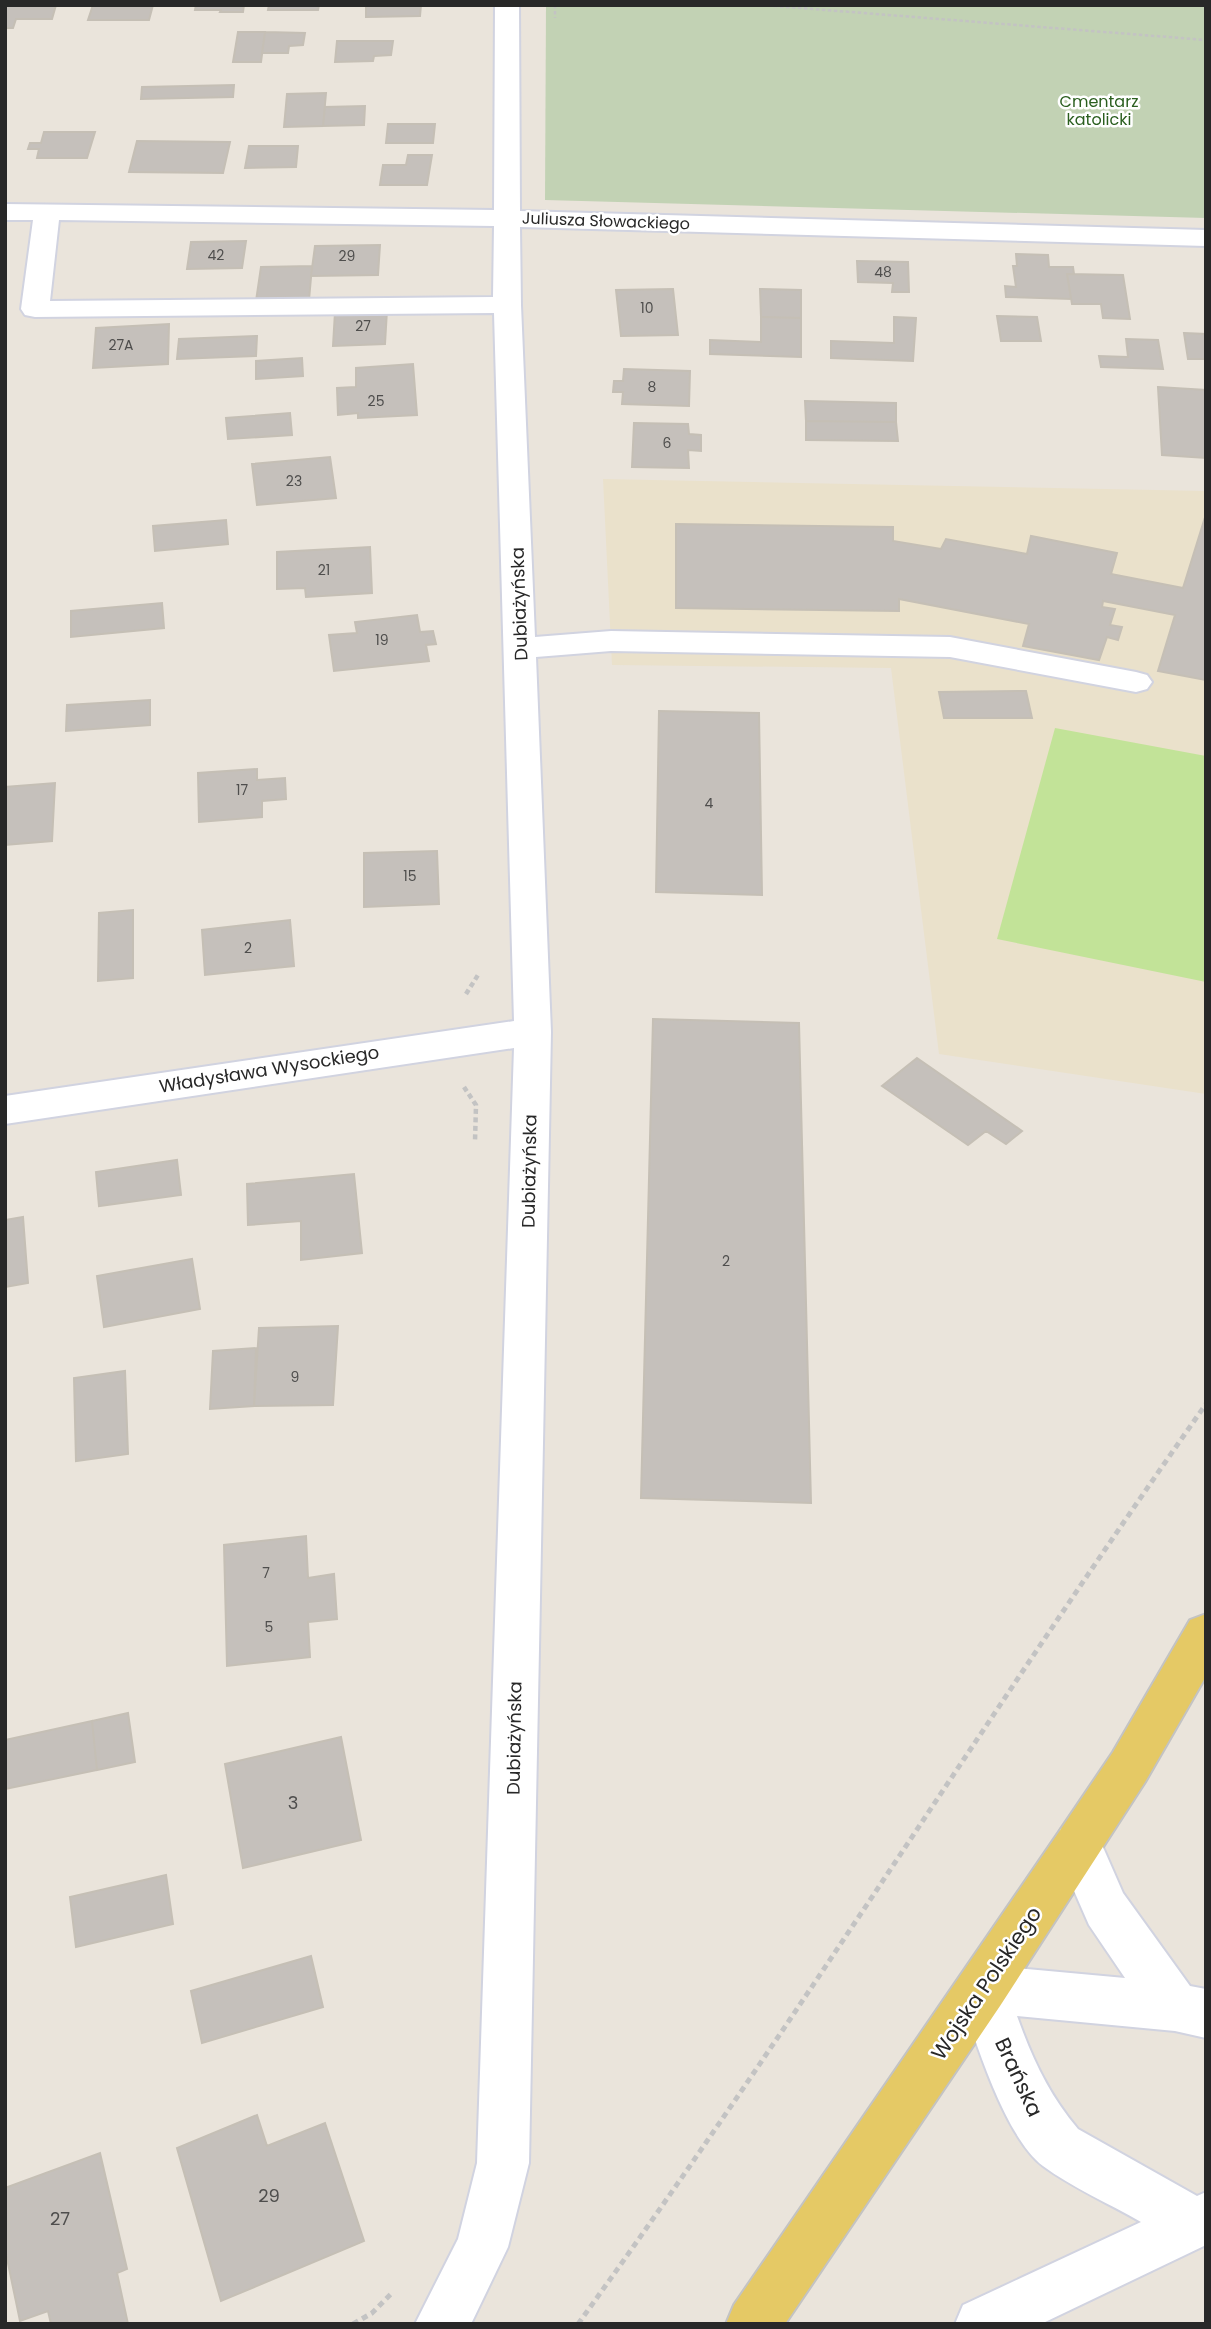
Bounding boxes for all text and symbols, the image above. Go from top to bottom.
park label: Cmentarz katolicki [1060,90,1138,131]
street label: Juliusza Słowackiego [522,207,690,235]
house number: 42 [208,245,224,265]
house number: 29 [339,246,355,266]
house number: 48 [874,262,892,282]
house number: 10 [640,298,654,318]
house number: 27 [355,316,371,336]
house number: 27A [108,335,134,355]
house number: 8 [648,377,657,397]
house number: 25 [368,391,384,411]
house number: 6 [663,433,672,453]
house number: 23 [286,471,302,491]
street label: Dubiażyńska [505,547,533,661]
house number: 21 [318,560,330,580]
house number: 19 [375,630,389,650]
house number: 17 [236,780,248,800]
house number: 4 [705,793,714,813]
house number: 15 [403,866,417,886]
house number: 2 [244,938,252,958]
street label: Władysława Wysockiego [157,1039,381,1099]
street label: Dubiażyńska [516,1114,542,1228]
house number: 2 [722,1251,730,1271]
house number: 9 [291,1367,299,1387]
house number: 7 [262,1563,270,1583]
house number: 5 [265,1617,273,1637]
street label: Dubiażyńska [501,1681,527,1795]
house number: 3 [288,1790,298,1815]
street label: Wojska Polskiego [924,1901,1048,2065]
street label: Brańska [988,2033,1050,2121]
house number: 29 [258,2183,280,2208]
house number: 27 [50,2206,70,2231]

